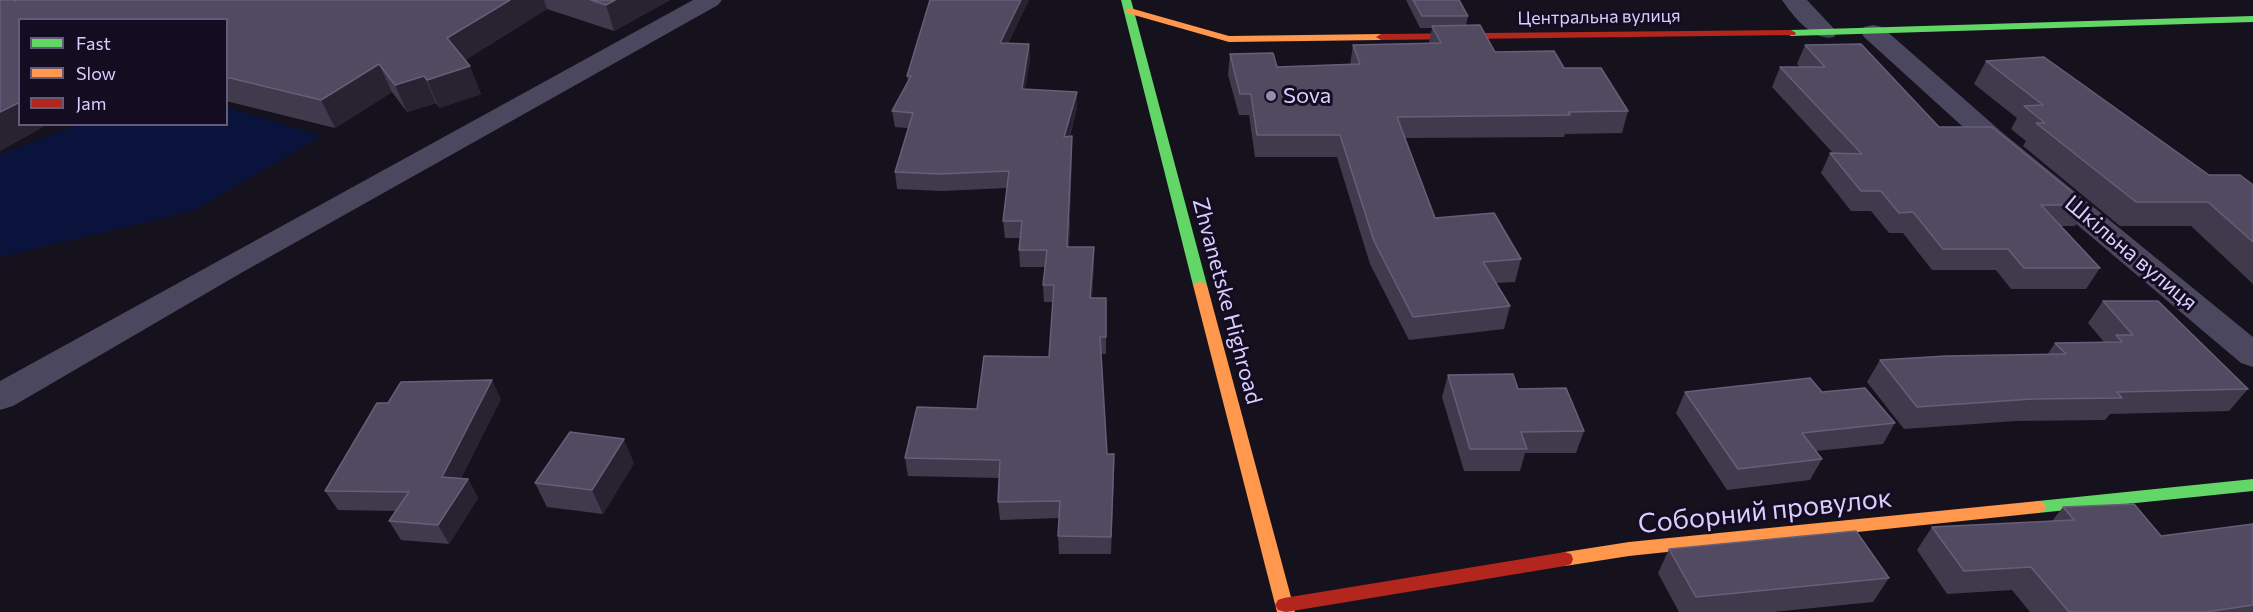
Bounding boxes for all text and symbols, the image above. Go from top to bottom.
street label: Центральна вулиця [1517,5,1681,29]
legend [18,18,228,126]
text: Fast [76,32,111,54]
text: Slow [76,62,116,84]
place label: Sova [1283,83,1331,109]
marker: Sova [1264,89,1278,103]
text: Jam [76,92,106,114]
street label: Шкільна вулиця [2060,190,2202,316]
street label: Zhvanetske Highroad [1187,195,1267,407]
street label: Соборний провулок [1636,482,1894,540]

